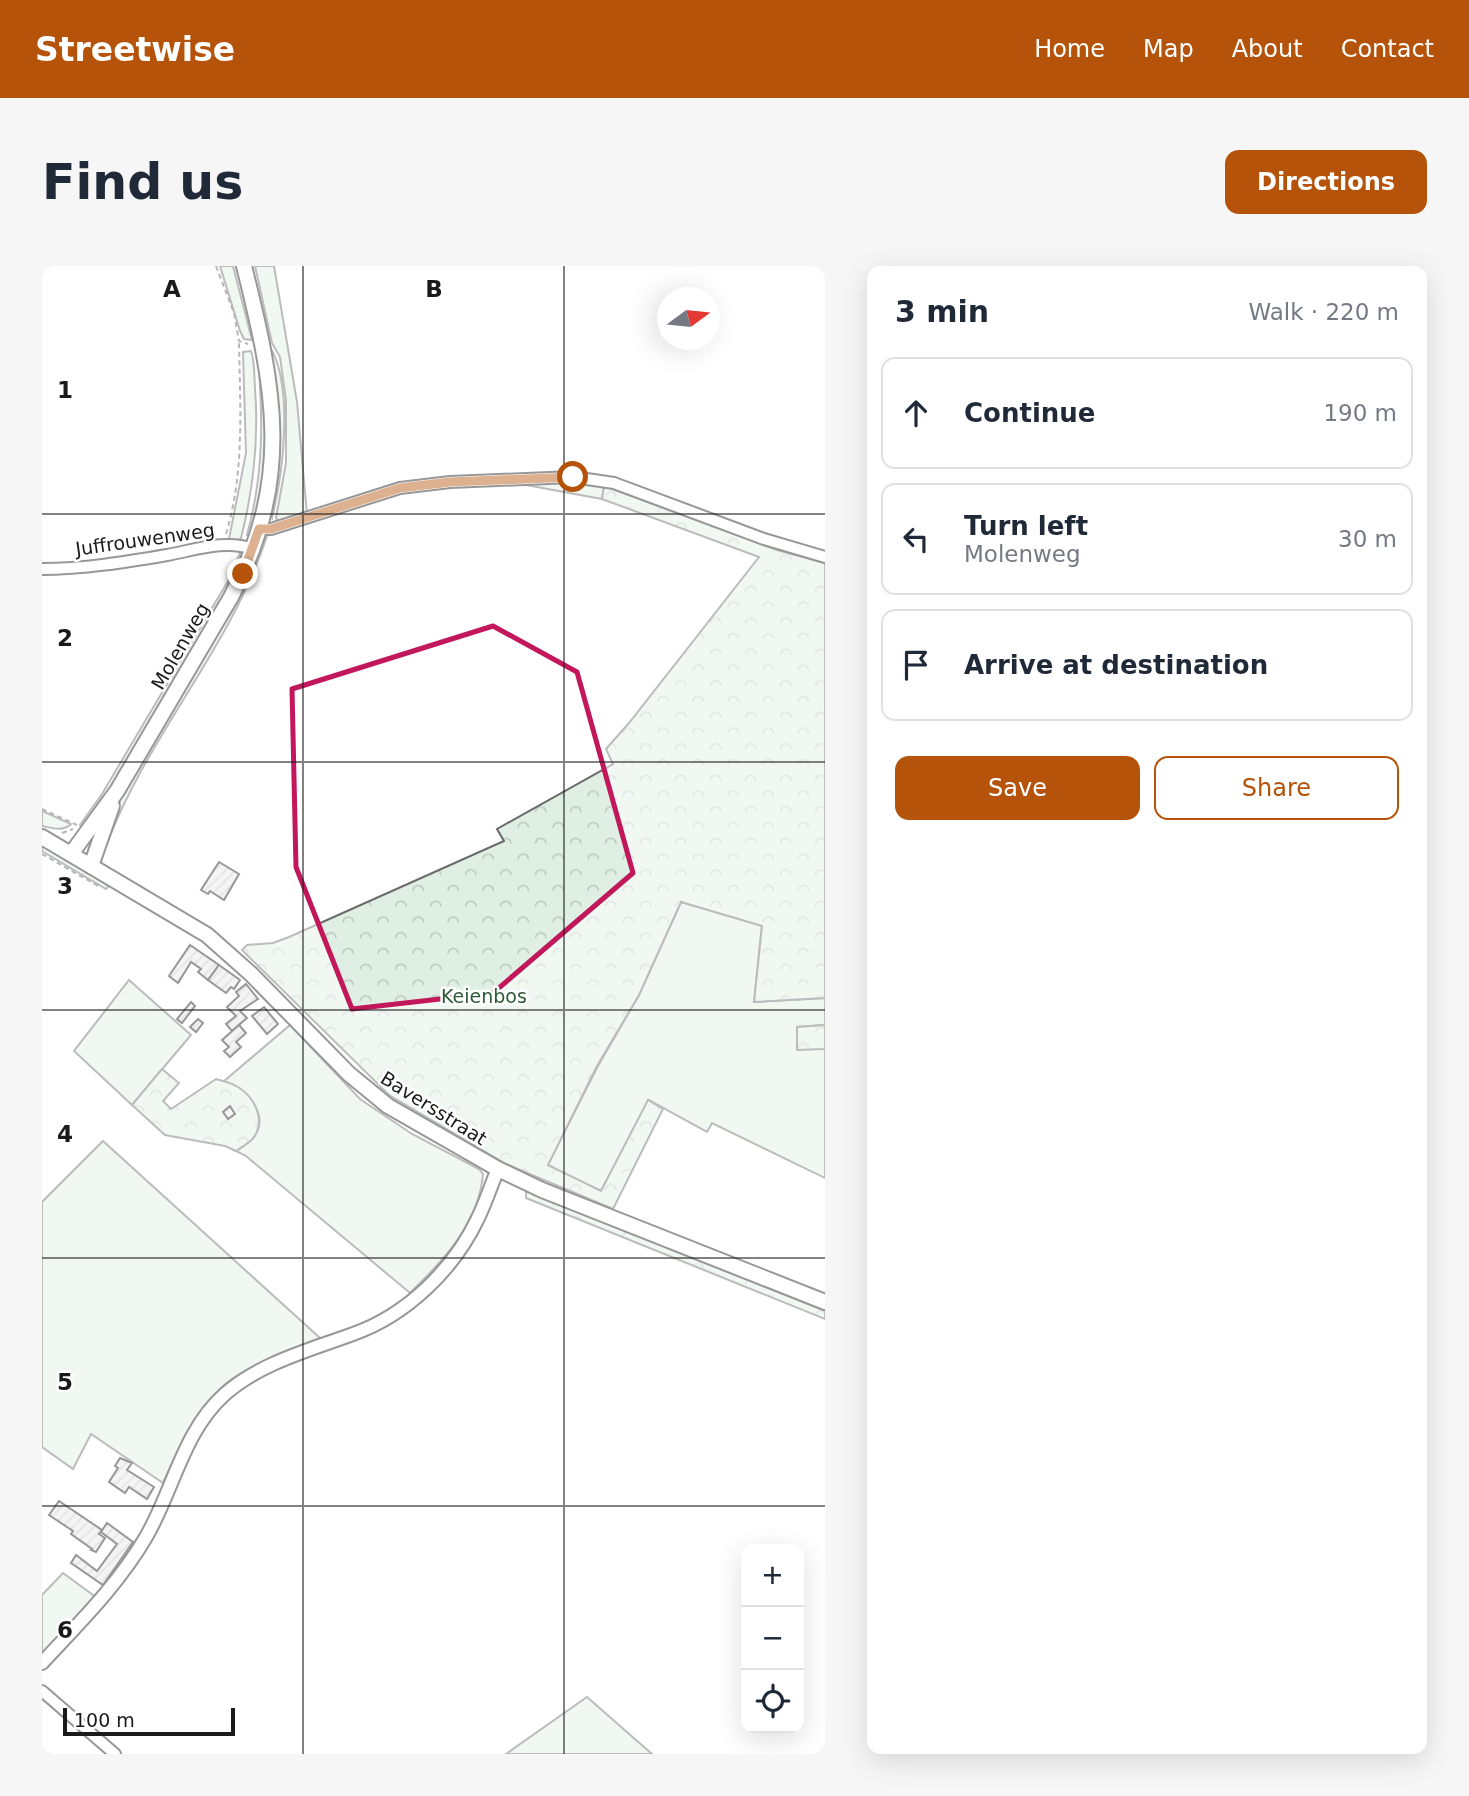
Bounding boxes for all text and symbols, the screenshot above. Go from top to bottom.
text: Streetwise [35,30,235,69]
text: Home [1034,35,1105,63]
text: Map [1143,35,1194,63]
text: About [1232,35,1303,63]
text: Contact [1341,35,1434,63]
button: Directions [1225,150,1427,214]
text: Find us [42,154,243,211]
text: A [163,276,181,302]
text: B [425,276,443,302]
north arrow [657,287,720,350]
text: 3 min [895,294,989,329]
text: Walk · 220 m [1248,299,1399,325]
text: 1 [57,377,73,403]
icon: ahead [897,394,935,432]
text: Continue [964,398,1095,428]
text: 190 m [1323,400,1397,426]
route start [557,461,588,492]
text: Turn left [964,511,1088,541]
street label: Juffrouwenweg [73,518,216,560]
icon: left [897,520,935,558]
text: 30 m [1338,526,1397,552]
text: Molenweg [964,541,1081,567]
route end [227,558,258,589]
street label: Molenweg [146,599,214,693]
text: 2 [57,625,73,651]
icon: arrive [897,646,935,684]
text: Arrive at destination [964,650,1268,680]
button: Save [895,756,1140,820]
button: Share [1154,756,1399,820]
text: 3 [57,873,73,899]
park label: Keienbos [441,985,527,1007]
street label: Baversstraat [377,1067,491,1149]
text: 4 [57,1121,73,1147]
text: 5 [57,1369,73,1395]
map controls [741,1544,804,1733]
button: + [741,1544,804,1607]
button: − [741,1607,804,1670]
text: 6 [57,1617,73,1643]
button: locate [741,1670,804,1733]
scale bar [63,1705,234,1737]
text: 100 m [74,1709,135,1731]

